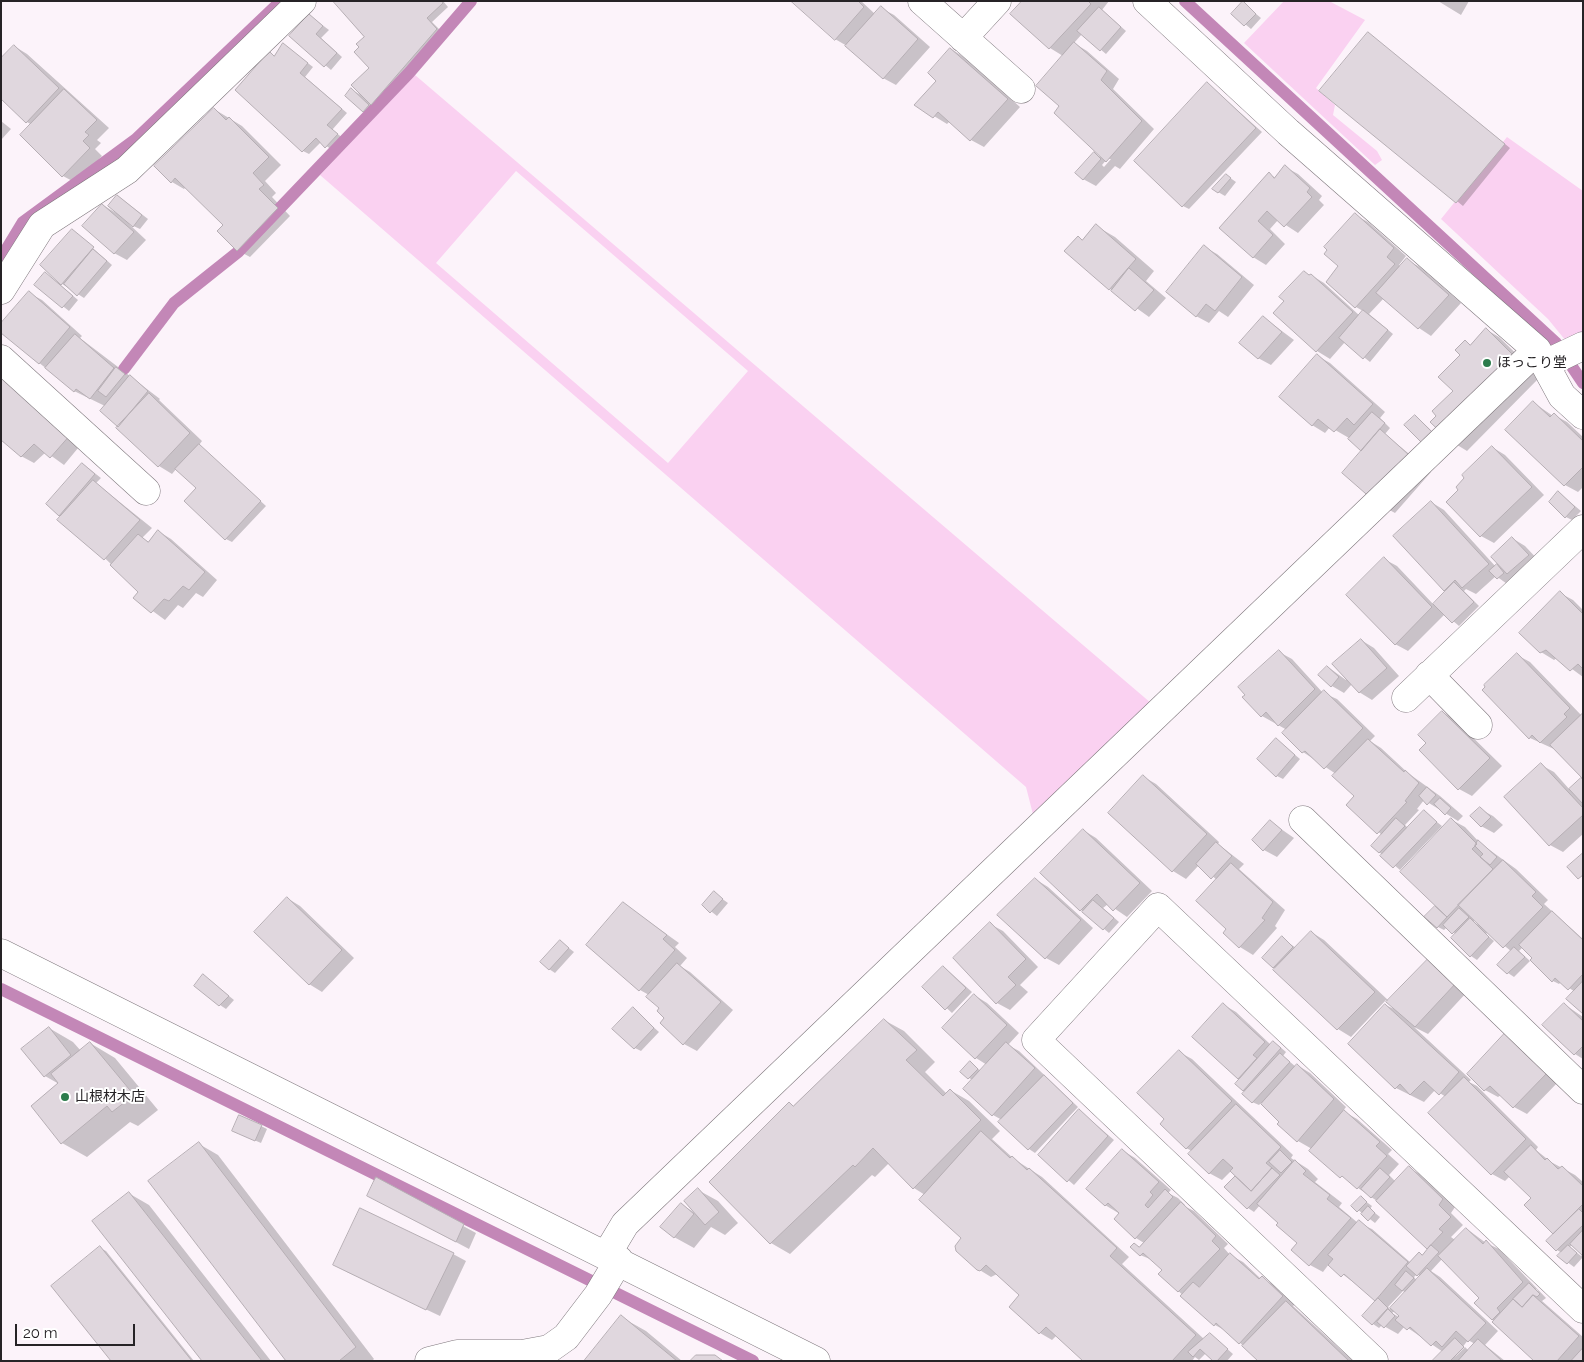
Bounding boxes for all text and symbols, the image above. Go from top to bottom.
place label: ほっこり堂 [1497,355,1567,371]
marker: ほっこり堂 [1481,357,1493,369]
place label: 山根材木店 [75,1089,145,1105]
marker: 山根材木店 [59,1091,71,1103]
scale bar [18,1314,138,1346]
text: 20 m [23,1324,58,1342]

